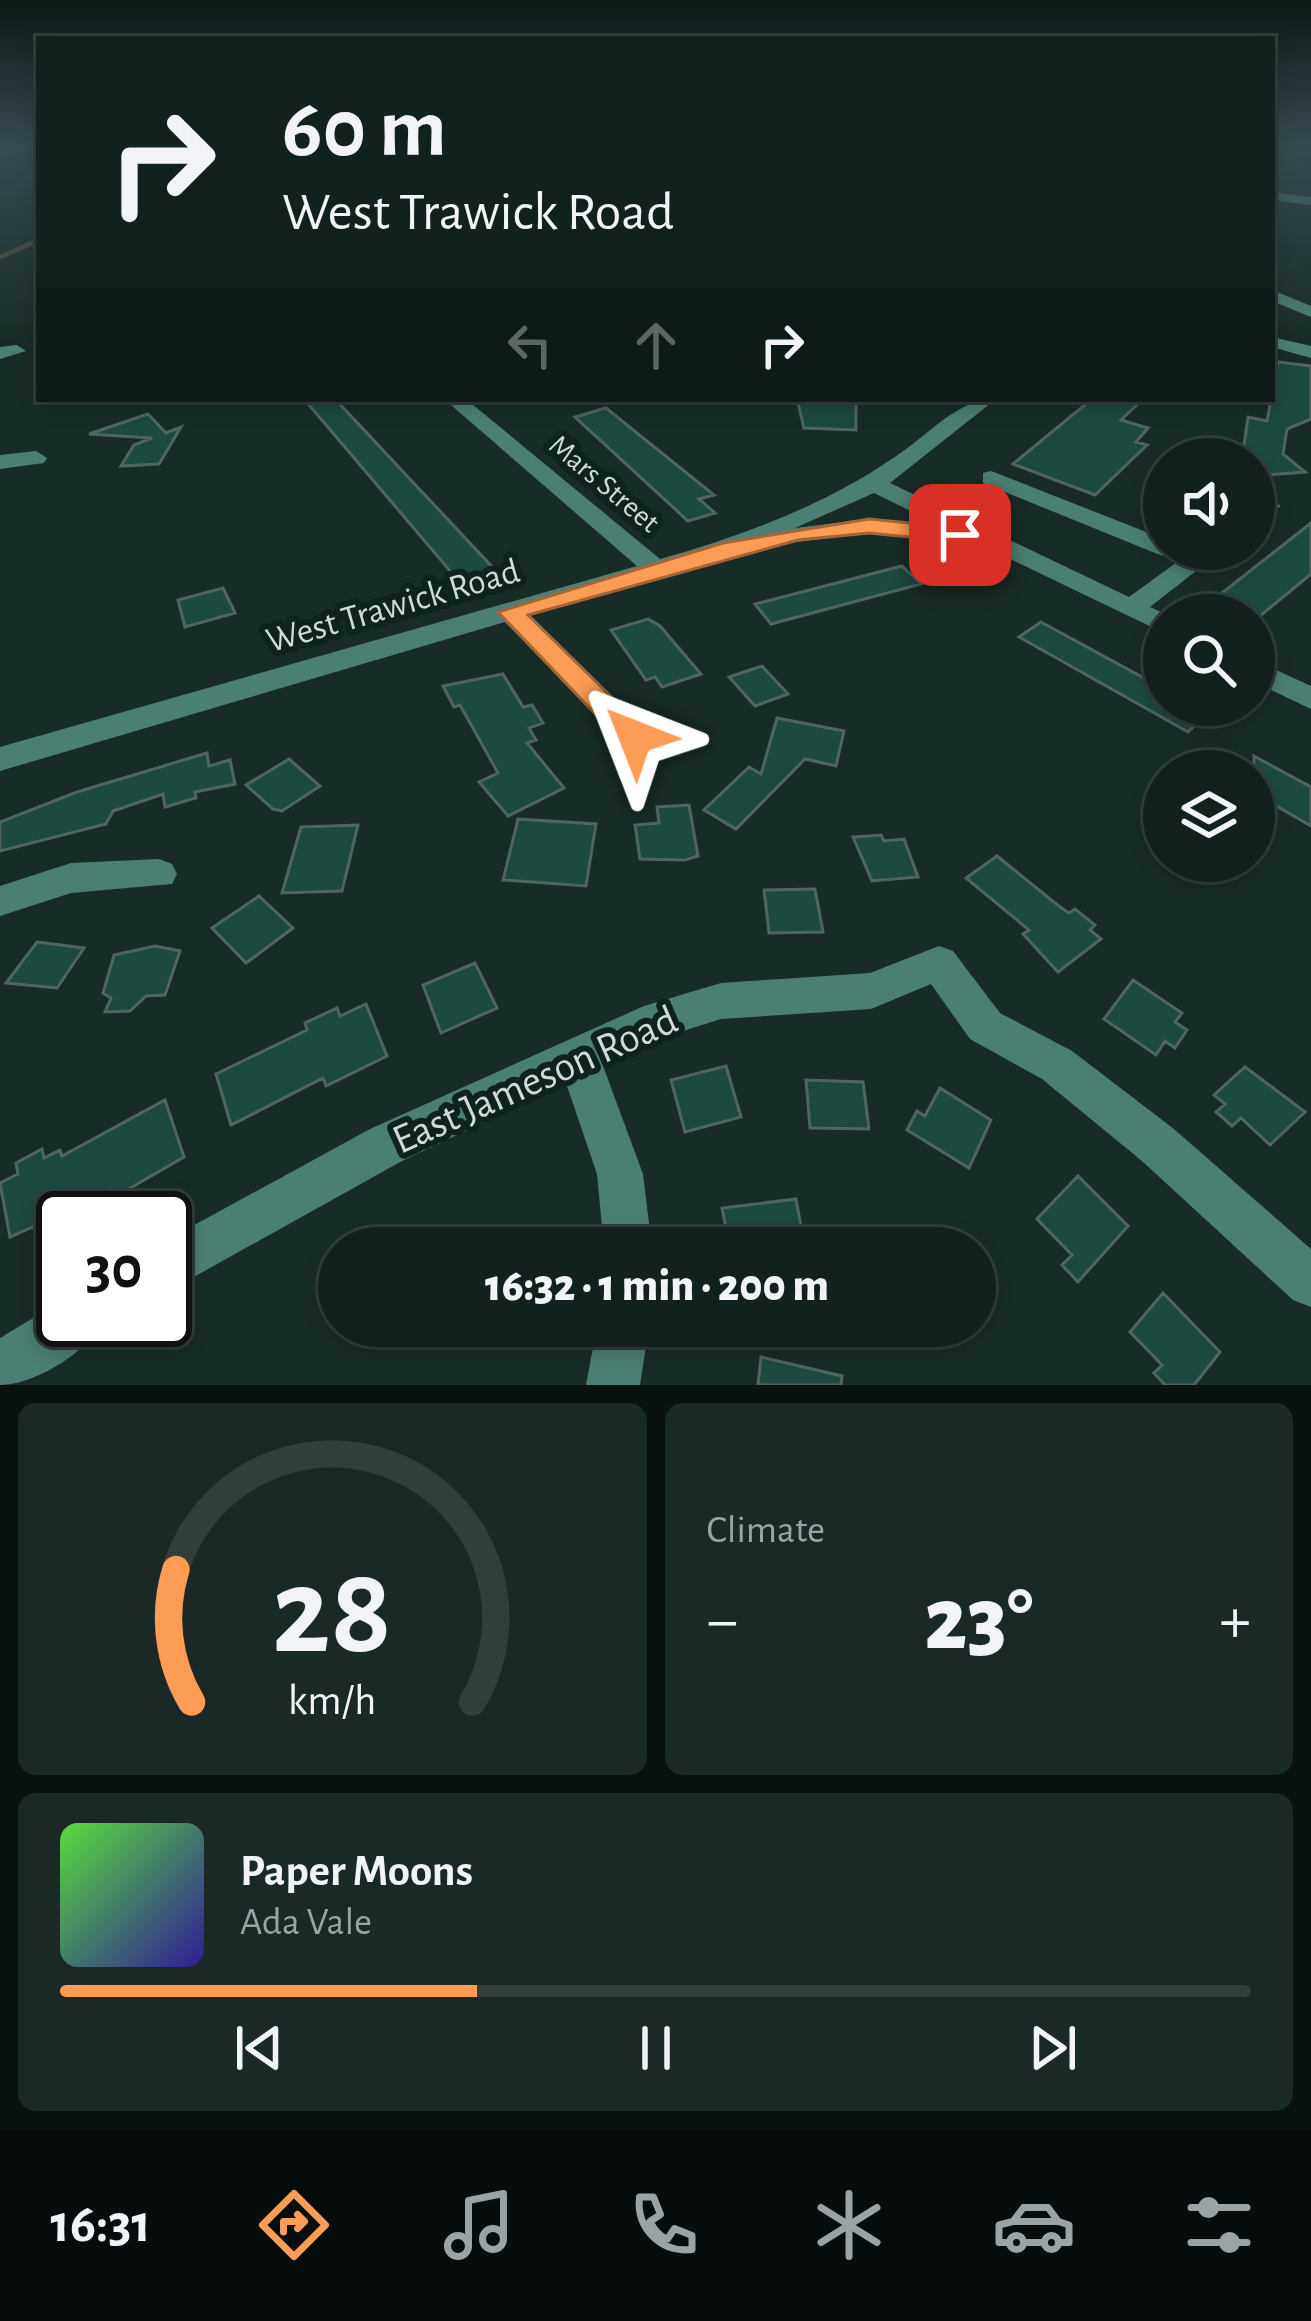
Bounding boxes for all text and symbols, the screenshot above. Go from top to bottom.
icon: right [84,84,240,240]
text: 60 m [282,88,447,172]
text: West Trawick Road [282,186,674,240]
icon: left [497,312,563,378]
icon: ahead [623,312,689,378]
icon: right [749,312,815,378]
street label: Mars Street [543,430,665,539]
map controls [1143,438,1275,882]
button: sound [1143,438,1275,570]
pin [909,484,1011,586]
icon: arrive [927,502,993,568]
street label: West Trawick Road [262,553,524,659]
button: search [1143,594,1275,726]
position arrow [572,674,698,800]
button: layers [1143,750,1275,882]
street label: East Jameson Road [386,998,684,1162]
speed limit sign: 30 [36,1191,192,1347]
text: 16:32 · 1 min · 200 m [485,1264,829,1309]
text: Climate [707,1511,825,1550]
text: 28 [272,1551,392,1676]
text: 23° [924,1576,1033,1666]
text: − [707,1588,738,1654]
text: + [1219,1588,1251,1654]
text: km/h [288,1680,376,1723]
text: Paper Moons [240,1849,473,1894]
text: Ada Vale [240,1903,372,1942]
icon: previous [226,2015,292,2081]
icon: pause [623,2015,689,2081]
icon: next [1020,2015,1086,2081]
icon: directions [252,2183,336,2267]
icon: music [437,2183,521,2267]
icon: phone [622,2183,706,2267]
icon: climate [807,2183,891,2267]
icon: car [992,2183,1076,2267]
icon: filters [1177,2183,1261,2267]
text: 16:31 [50,2198,151,2252]

